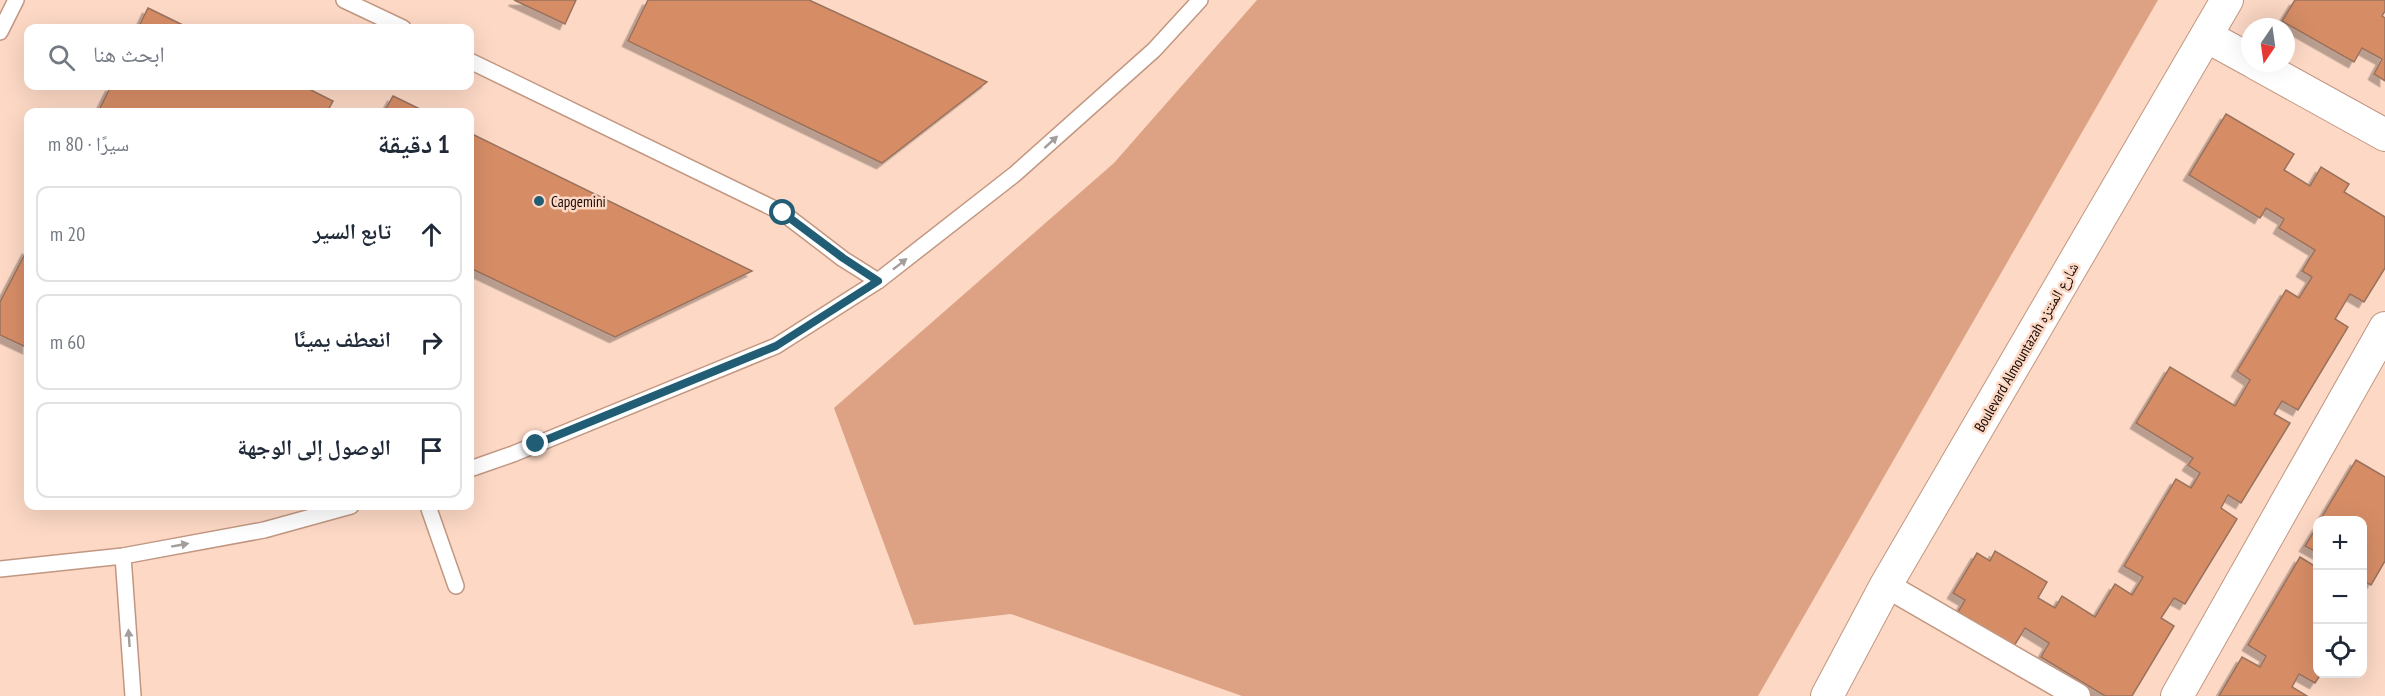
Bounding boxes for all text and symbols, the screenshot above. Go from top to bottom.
north arrow [2241,18,2295,72]
search box [24,24,474,90]
text: ابحث هنا [93,40,165,68]
icon: search [45,41,78,74]
text: 1 دقيقة [378,127,450,160]
text: سيرًا · 80 m [48,131,129,157]
one-way arrow [1043,136,1058,149]
place label: Capgemini [551,192,606,211]
marker: Capgemini [532,194,546,208]
route start [769,199,795,225]
text: تابع السير [313,217,391,245]
icon: ahead [415,218,448,251]
text: 20 m [50,221,85,247]
one-way arrow [892,259,907,271]
street label: Boulevard Almountazah شارع المنتزه [1970,259,2083,436]
text: انعطف يمينًا [293,325,391,353]
icon: right [415,326,448,359]
text: 60 m [50,329,85,355]
route end [522,430,548,456]
text: الوصول إلى الوجهة [237,433,391,461]
icon: arrive [415,434,448,467]
map controls [2313,516,2367,678]
button: + [2313,516,2367,570]
one-way arrow [171,540,190,549]
button: − [2313,570,2367,624]
button: locate [2313,624,2367,678]
one-way arrow [124,628,134,647]

